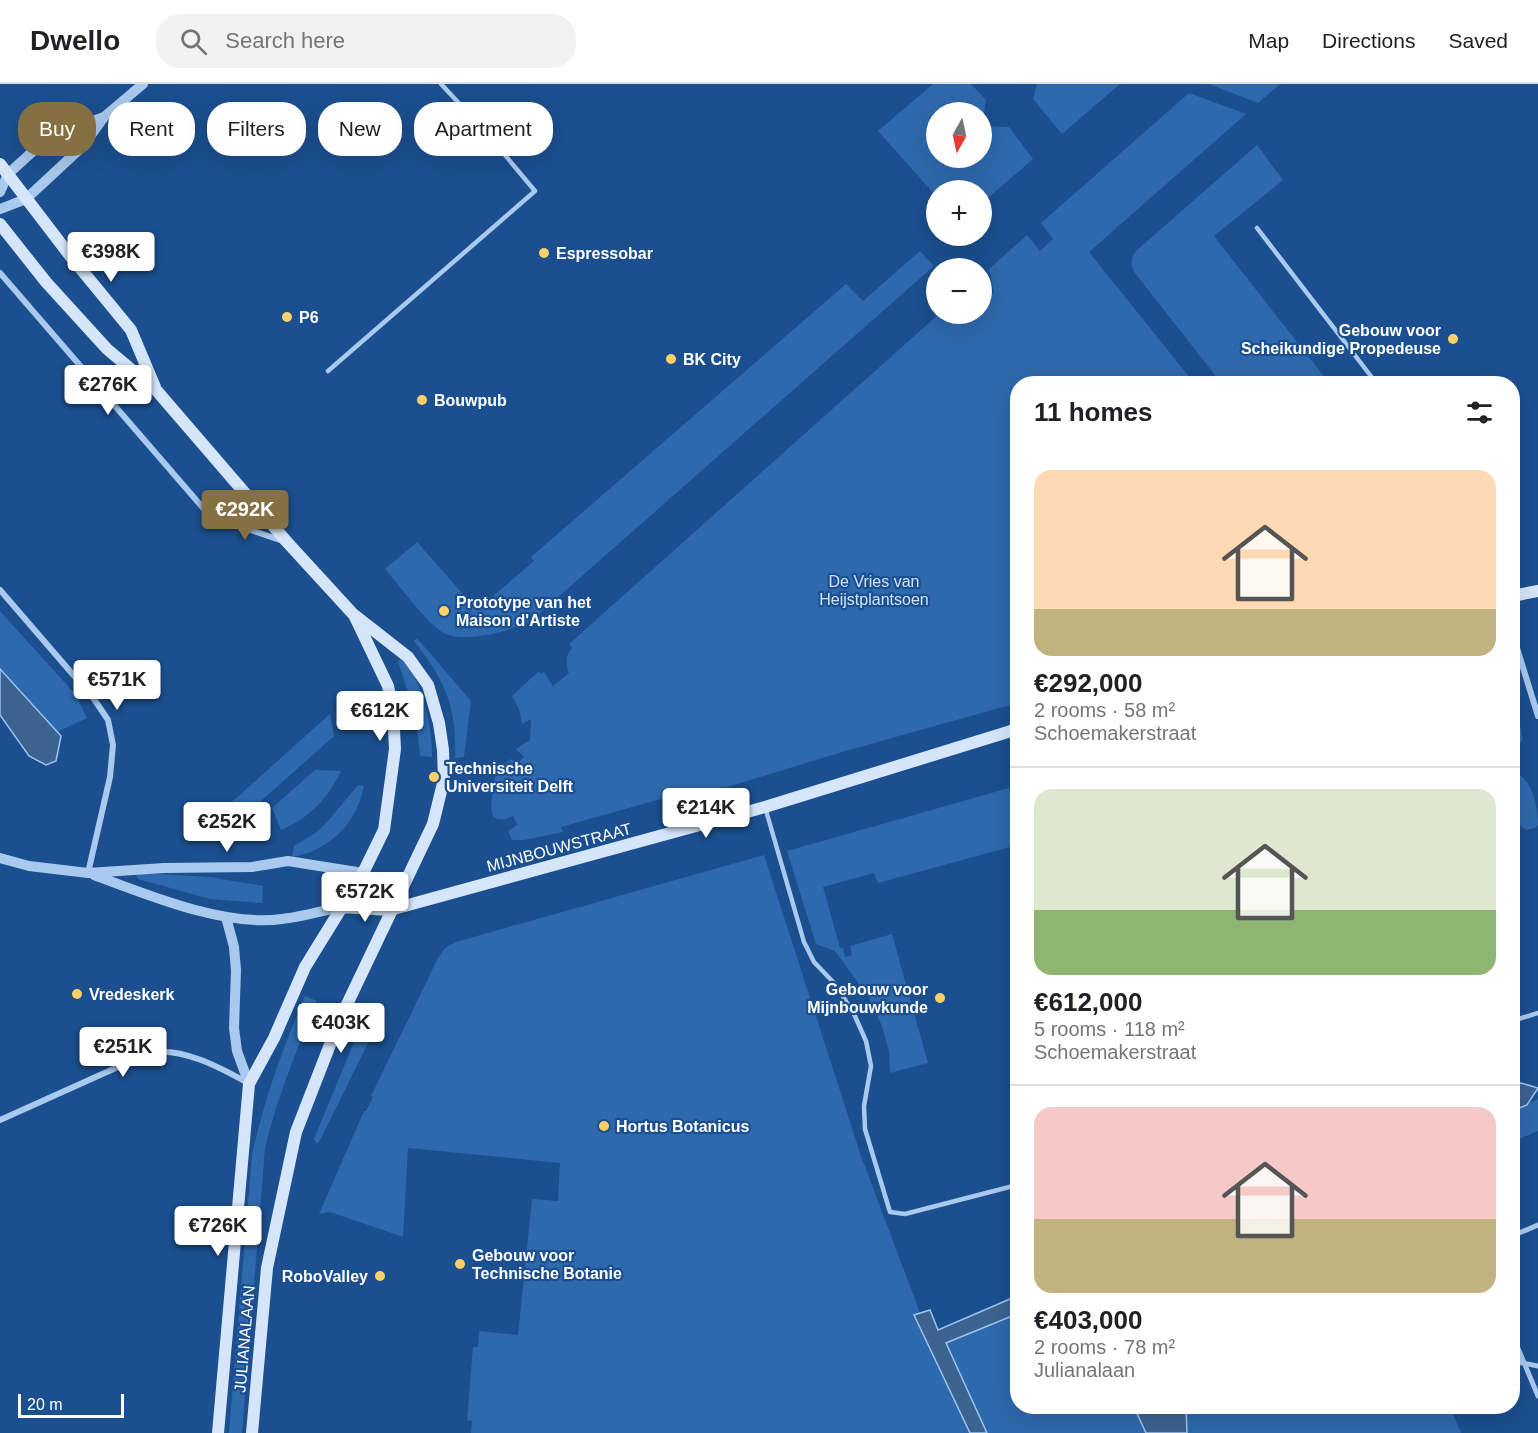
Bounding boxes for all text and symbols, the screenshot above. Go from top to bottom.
search box [156,14,576,68]
text: Dwello [30,25,120,56]
icon: search [177,25,210,58]
text: Search here [225,28,345,53]
text: Map [1248,29,1289,52]
text: Directions [1322,29,1415,52]
text: Saved [1448,29,1508,52]
chip: Buy [18,102,96,156]
chip: Rent [108,102,195,156]
chip: Filters [207,102,306,156]
chip: New [318,102,402,156]
chip: Apartment [414,102,553,156]
north arrow [926,102,992,168]
map controls [926,102,992,324]
button: + [926,180,992,246]
pin: €398K [69,232,153,283]
text: €398K [82,240,140,262]
place label: Espressobar [556,245,653,262]
marker: Espressobar [537,246,551,260]
button: − [926,258,992,324]
place label: P6 [299,309,319,326]
marker: P6 [280,310,294,324]
place label: Gebouw voor Scheikundige Propedeuse [1241,322,1441,357]
marker: Gebouw voor Scheikundige Propedeuse [1446,332,1460,346]
place label: BK City [683,351,741,368]
marker: BK City [664,352,678,366]
pin: €276K [66,365,150,416]
text: €276K [79,373,137,395]
place label: Bouwpub [434,392,507,409]
marker: Bouwpub [415,393,429,407]
icon: filters [1463,396,1496,429]
text: 11 homes [1034,397,1153,427]
pin: €292K [203,490,287,541]
text: €292K [216,498,274,520]
icon: home [1211,509,1319,617]
park label: De Vries van Heijstplantsoen [819,573,929,608]
place label: Prototype van het Maison d'Artiste [456,594,592,629]
marker: Prototype van het Maison d'Artiste [437,604,451,618]
pin: €571K [75,660,159,711]
text: €571K [88,668,146,690]
text: €292,000 [1034,668,1142,698]
pin: €612K [338,691,422,742]
text: €612K [351,699,409,721]
text: 2 rooms · 58 m² [1034,699,1175,721]
text: Schoemakerstraat [1034,722,1196,744]
place label: Technische Universiteit Delft [446,760,574,795]
marker: Technische Universiteit Delft [427,770,441,784]
pin: €214K [664,788,748,839]
text: €214K [677,796,735,818]
pin: €252K [185,802,269,853]
text: €252K [198,810,256,832]
street label: MIJNBOUWSTRAAT [485,820,634,875]
icon: home [1211,828,1319,936]
pin: €572K [323,872,407,923]
text: €572K [336,880,394,902]
place label: Gebouw voor Mijnbouwkunde [807,981,928,1016]
place label: Vredeskerk [89,986,175,1003]
marker: Vredeskerk [70,987,84,1001]
text: €612,000 [1034,987,1142,1017]
marker: Gebouw voor Mijnbouwkunde [933,991,947,1005]
pin: €403K [299,1003,383,1054]
text: €403K [312,1011,370,1033]
text: 5 rooms · 118 m² [1034,1018,1185,1040]
pin: €251K [81,1027,165,1078]
text: €251K [94,1035,152,1057]
text: Schoemakerstraat [1034,1041,1196,1063]
place label: Hortus Botanicus [616,1118,749,1135]
marker: Hortus Botanicus [597,1119,611,1133]
icon: home [1211,1146,1319,1254]
pin: €726K [176,1206,260,1257]
text: €726K [189,1214,247,1236]
place label: Gebouw voor Technische Botanie [472,1247,622,1282]
marker: Gebouw voor Technische Botanie [453,1257,467,1271]
place label: RoboValley [282,1268,368,1285]
marker: RoboValley [373,1269,387,1283]
street label: JULIANALAAN [231,1285,258,1393]
text: €403,000 [1034,1305,1142,1335]
text: 2 rooms · 78 m² [1034,1336,1175,1358]
text: Julianalaan [1034,1359,1135,1381]
scale bar [18,1391,124,1418]
text: 20 m [27,1396,63,1413]

